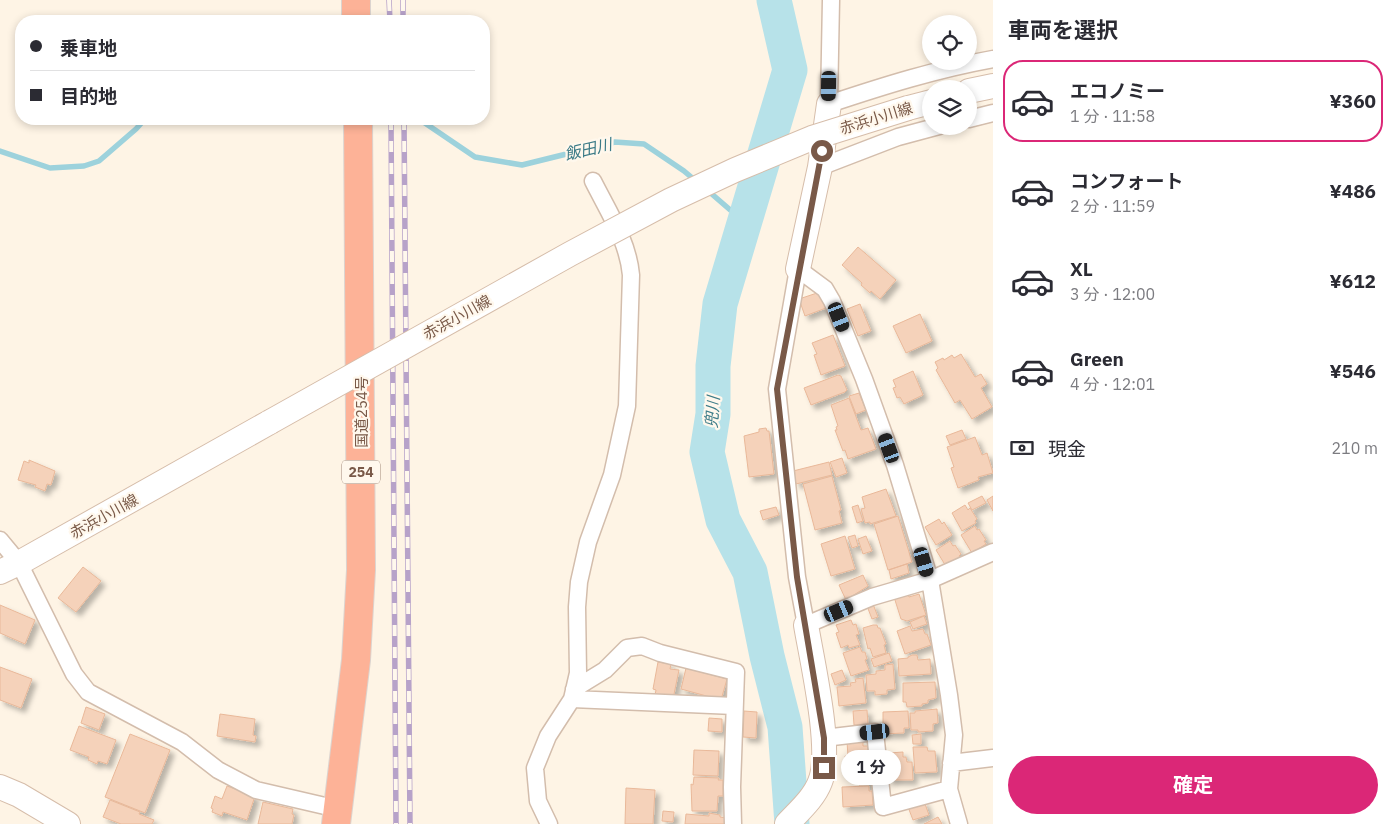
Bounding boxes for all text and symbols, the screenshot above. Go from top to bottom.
map controls [922,15,977,135]
button: locate [922,15,977,70]
text: 車両を選択 [1008,15,1118,44]
text: 乗車地 [60,36,117,60]
car [821,71,836,101]
icon: car [1010,79,1055,124]
text: エコノミー [1070,79,1165,103]
button: layers [922,80,977,135]
text: 目的地 [60,84,117,108]
text: ¥360 [1329,89,1376,113]
street label: 赤浜小川線 [837,98,915,138]
text: 1 分 · 11:58 [1070,106,1155,126]
water label: 飯田川 [562,133,616,164]
route start [811,140,833,162]
icon: car [1010,169,1055,214]
text: コンフォート [1070,169,1183,193]
text: ¥486 [1329,179,1376,203]
text: 2 分 · 11:59 [1070,196,1155,216]
text: XL [1070,257,1093,281]
icon: car [1010,259,1055,304]
text: ¥612 [1329,269,1376,293]
text: 3 分 · 12:00 [1070,284,1155,304]
street label: 赤浜小川線 [420,291,494,343]
car [826,300,851,334]
text: Green [1070,347,1124,371]
icon: car [1010,349,1055,394]
text: ¥546 [1329,359,1376,383]
text: 4 分 · 12:01 [1070,374,1155,394]
street label: 国道254号 [352,376,371,448]
water label: 兜川 [701,393,723,429]
car [876,431,901,465]
icon: cash [1008,434,1036,462]
text: 現金 [1048,437,1086,461]
text: 210 m [1331,438,1378,458]
road number: 254 [342,461,380,484]
street label: 赤浜小川線 [67,490,141,542]
car [912,545,935,579]
car [822,598,855,624]
car [859,723,890,741]
callout: 1 分 [842,750,902,786]
button: 確定 [1008,756,1378,814]
route end [813,757,835,779]
text: 1 分 [856,757,886,777]

